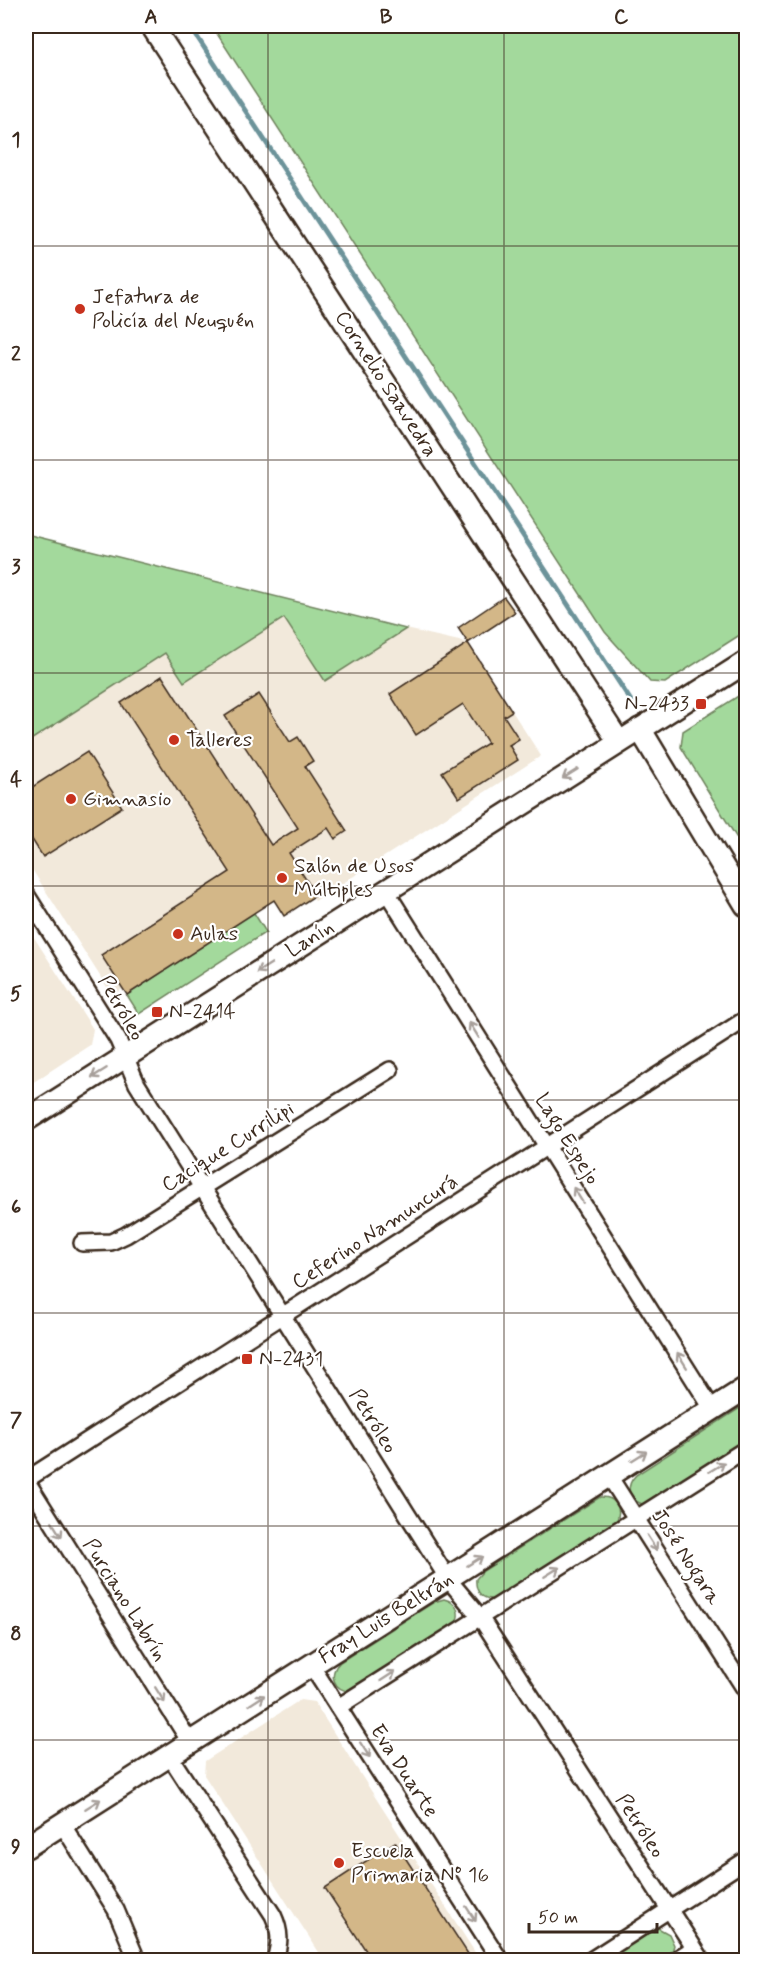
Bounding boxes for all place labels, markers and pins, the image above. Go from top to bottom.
place label: Jefatura de Policía del Neuquén [92,283,254,335]
marker: Jefatura de Policía del Neuquén [73,302,87,316]
place label: N-2433 [625,690,689,718]
marker: N-2433 [694,697,708,711]
place label: Talleres [186,726,252,754]
marker: Talleres [167,733,181,747]
place label: Gimnasio [83,785,171,813]
marker: Gimnasio [64,792,78,806]
place label: Salón de Usos Múltiples [294,852,414,904]
marker: Salón de Usos Múltiples [275,871,289,885]
place label: Aulas [190,920,238,948]
marker: Aulas [171,927,185,941]
place label: N-2414 [169,998,236,1026]
marker: N-2414 [150,1005,164,1019]
place label: N-2431 [259,1345,323,1373]
marker: N-2431 [240,1352,254,1366]
place label: Escuela Primaria Nº 16 [351,1837,489,1889]
marker: Escuela Primaria Nº 16 [332,1856,346,1870]

